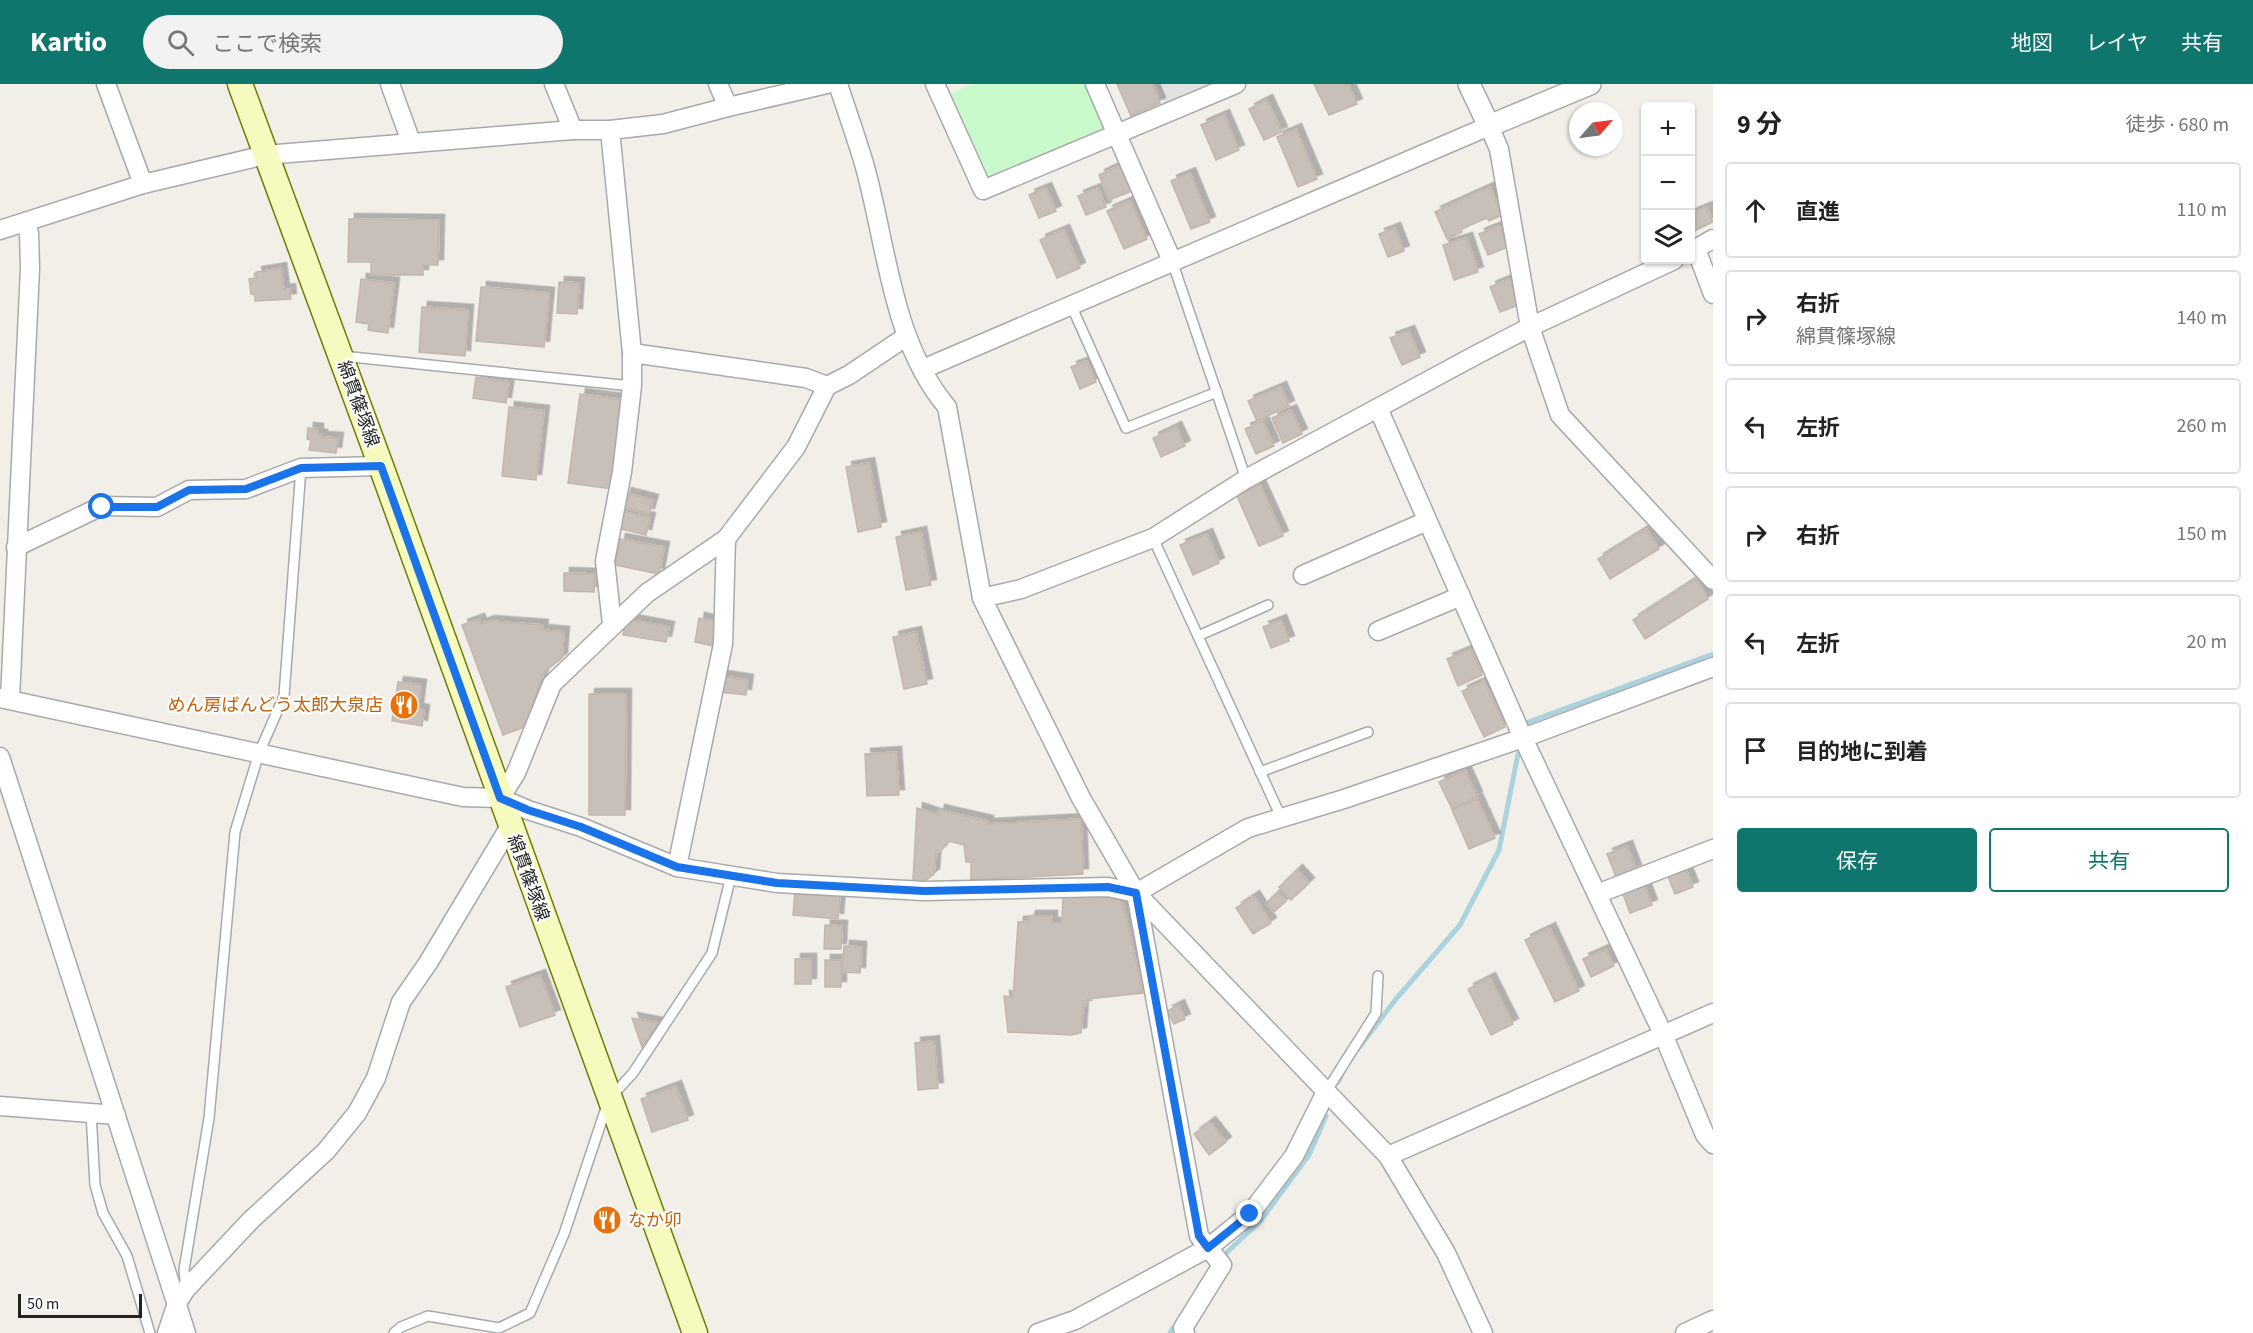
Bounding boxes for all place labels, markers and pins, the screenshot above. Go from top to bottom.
restaurant icon: めん房ばんどう太郎大泉店 [388,689,420,721]
place label: めん房ばんどう太郎大泉店 [168,693,383,718]
restaurant icon: なか卯 [591,1204,623,1236]
place label: なか卯 [628,1208,682,1233]

